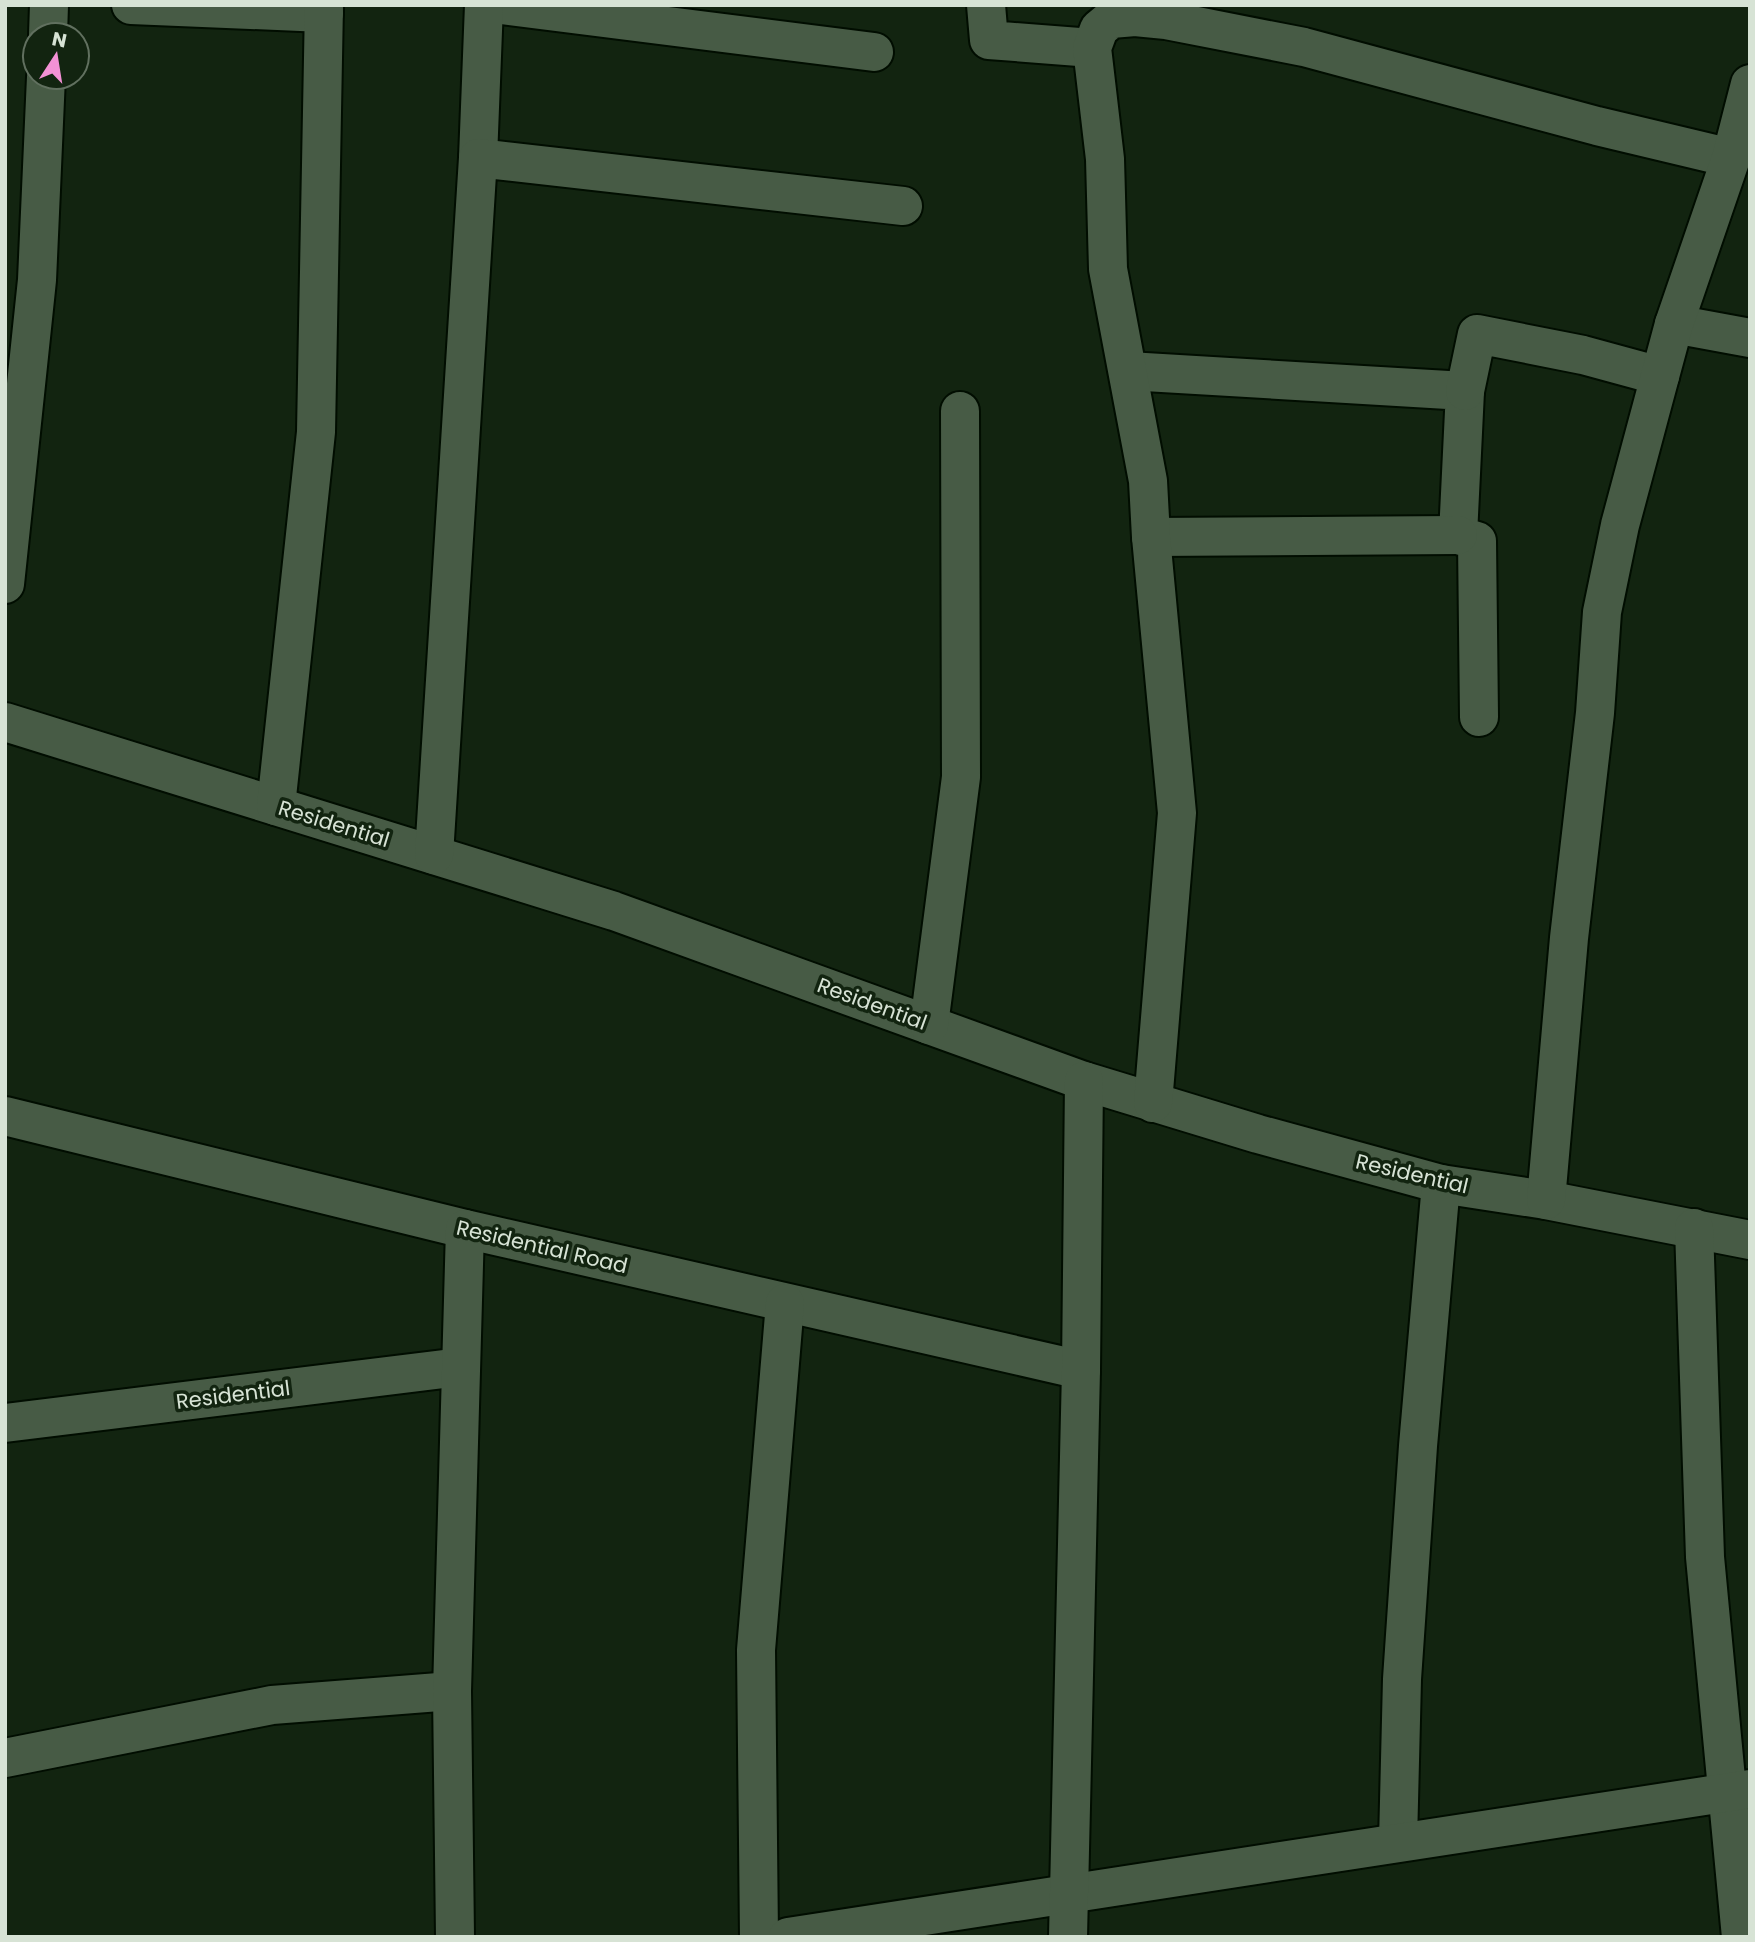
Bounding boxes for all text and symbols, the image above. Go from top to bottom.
north arrow [21,21,91,91]
text: N [50,25,69,55]
street label: Residential [275,793,393,854]
street label: Residential [813,970,931,1037]
street label: Residential [1353,1146,1471,1201]
street label: Residential Road [454,1213,631,1280]
street label: Residential [174,1373,292,1416]

